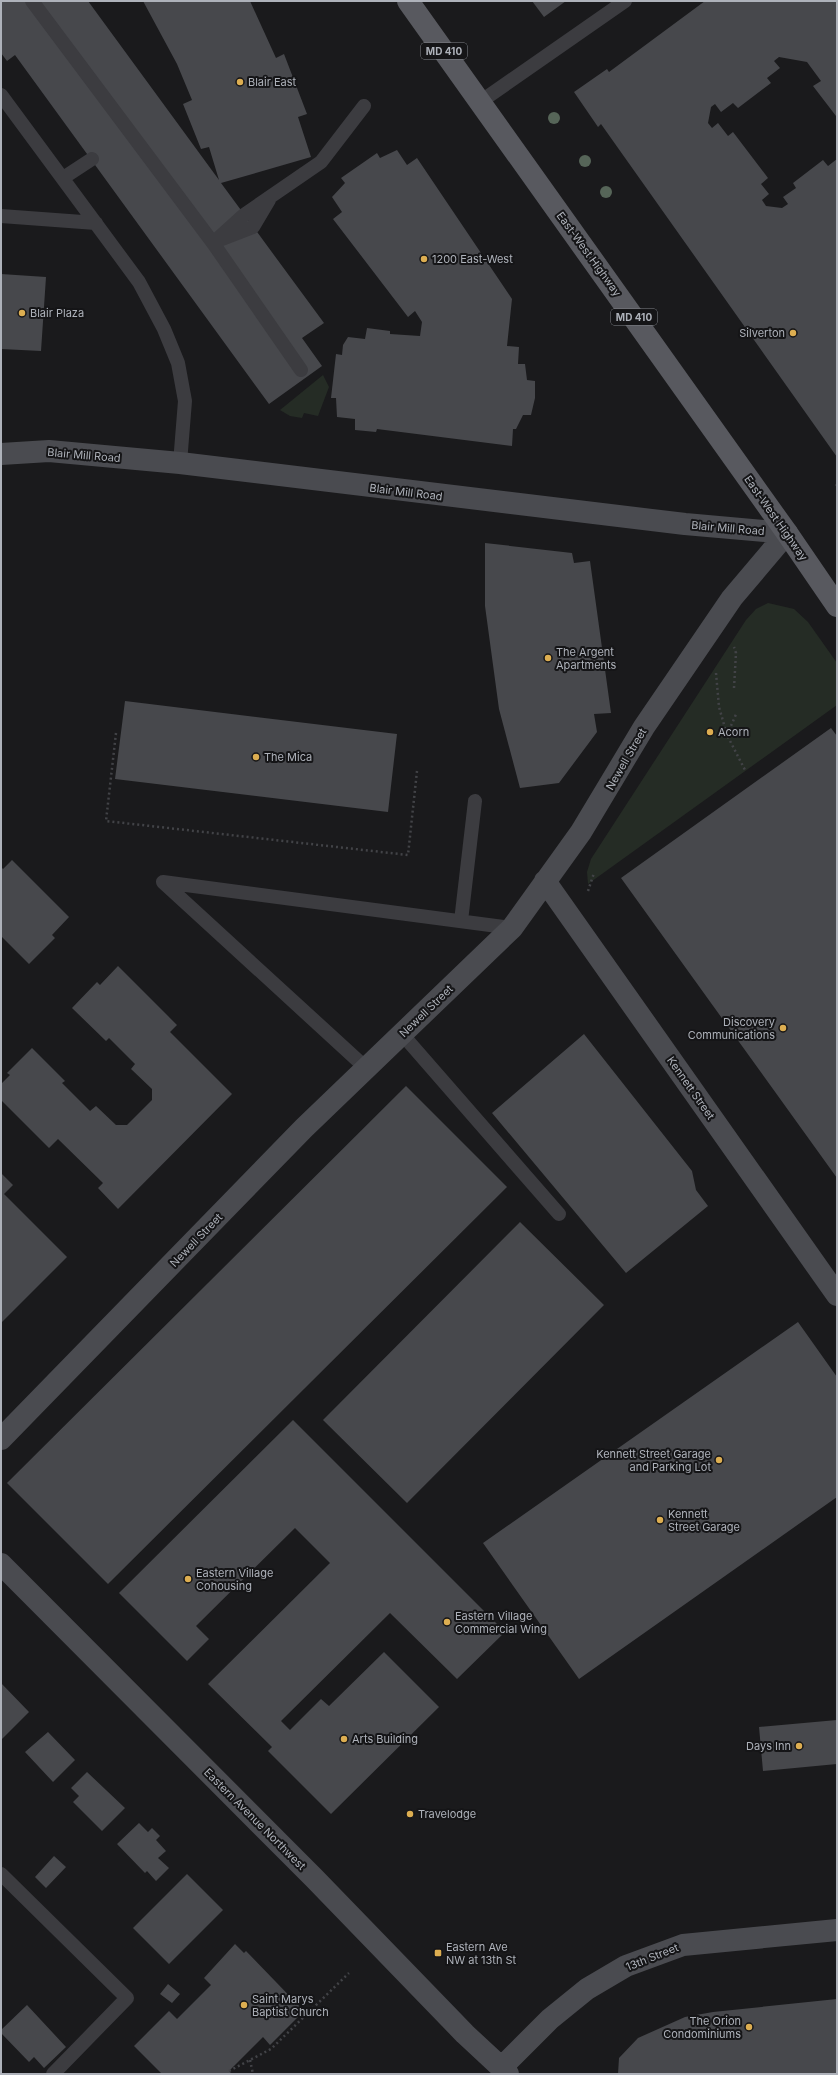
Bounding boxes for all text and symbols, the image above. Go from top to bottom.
road number: MD 410 [421,43,467,59]
place label: Blair East [248,75,297,89]
marker: Blair East [235,77,245,87]
street label: East-West Highway [554,209,624,299]
place label: 1200 East-West [432,252,513,266]
marker: 1200 East-West [419,254,429,264]
place label: Blair Plaza [30,306,84,320]
marker: Blair Plaza [17,308,27,318]
road number: MD 410 [611,309,657,325]
place label: Silverton [739,326,785,340]
marker: Silverton [788,328,798,338]
street label: Blair Mill Road [47,445,121,465]
street label: East-West Highway [741,473,811,563]
street label: Blair Mill Road [369,481,443,503]
street label: Blair Mill Road [691,518,765,538]
place label: The Argent Apartments [556,645,617,672]
marker: The Argent Apartments [543,653,553,663]
street label: Newell Street [603,725,650,792]
place label: Acorn [718,725,749,739]
marker: Acorn [705,727,715,737]
place label: The Mica [264,750,312,764]
marker: The Mica [251,752,261,762]
street label: Newell Street [396,982,456,1040]
place label: Discovery Communications [688,1015,775,1042]
marker: Discovery Communications [778,1023,788,1033]
street label: Kennett Street [664,1054,718,1123]
street label: Newell Street [167,1210,225,1270]
place label: Kennett Street Garage and Parking Lot [596,1447,711,1474]
marker: Kennett Street Garage and Parking Lot [714,1455,724,1465]
place label: Kennett Street Garage [668,1507,740,1534]
marker: Kennett Street Garage [655,1515,665,1525]
place label: Eastern Village Cohousing [196,1566,273,1593]
marker: Eastern Village Cohousing [183,1574,193,1584]
place label: Eastern Village Commercial Wing [455,1609,547,1636]
marker: Eastern Village Commercial Wing [442,1617,452,1627]
place label: Arts Building [352,1732,418,1746]
marker: Arts Building [339,1734,349,1744]
place label: Days Inn [746,1739,791,1753]
marker: Days Inn [794,1741,804,1751]
street label: Eastern Avenue Northwest [201,1765,309,1873]
place label: Travelodge [418,1807,476,1821]
marker: Travelodge [405,1809,415,1819]
place label: Eastern Ave NW at 13th St [446,1940,517,1967]
street label: 13th Street [624,1940,681,1974]
marker: Eastern Ave NW at 13th St [433,1948,443,1958]
place label: Saint Marys Baptist Church [252,1992,329,2019]
marker: Saint Marys Baptist Church [239,2000,249,2010]
place label: The Orion Condominiums [663,2014,741,2041]
marker: The Orion Condominiums [744,2022,754,2032]

